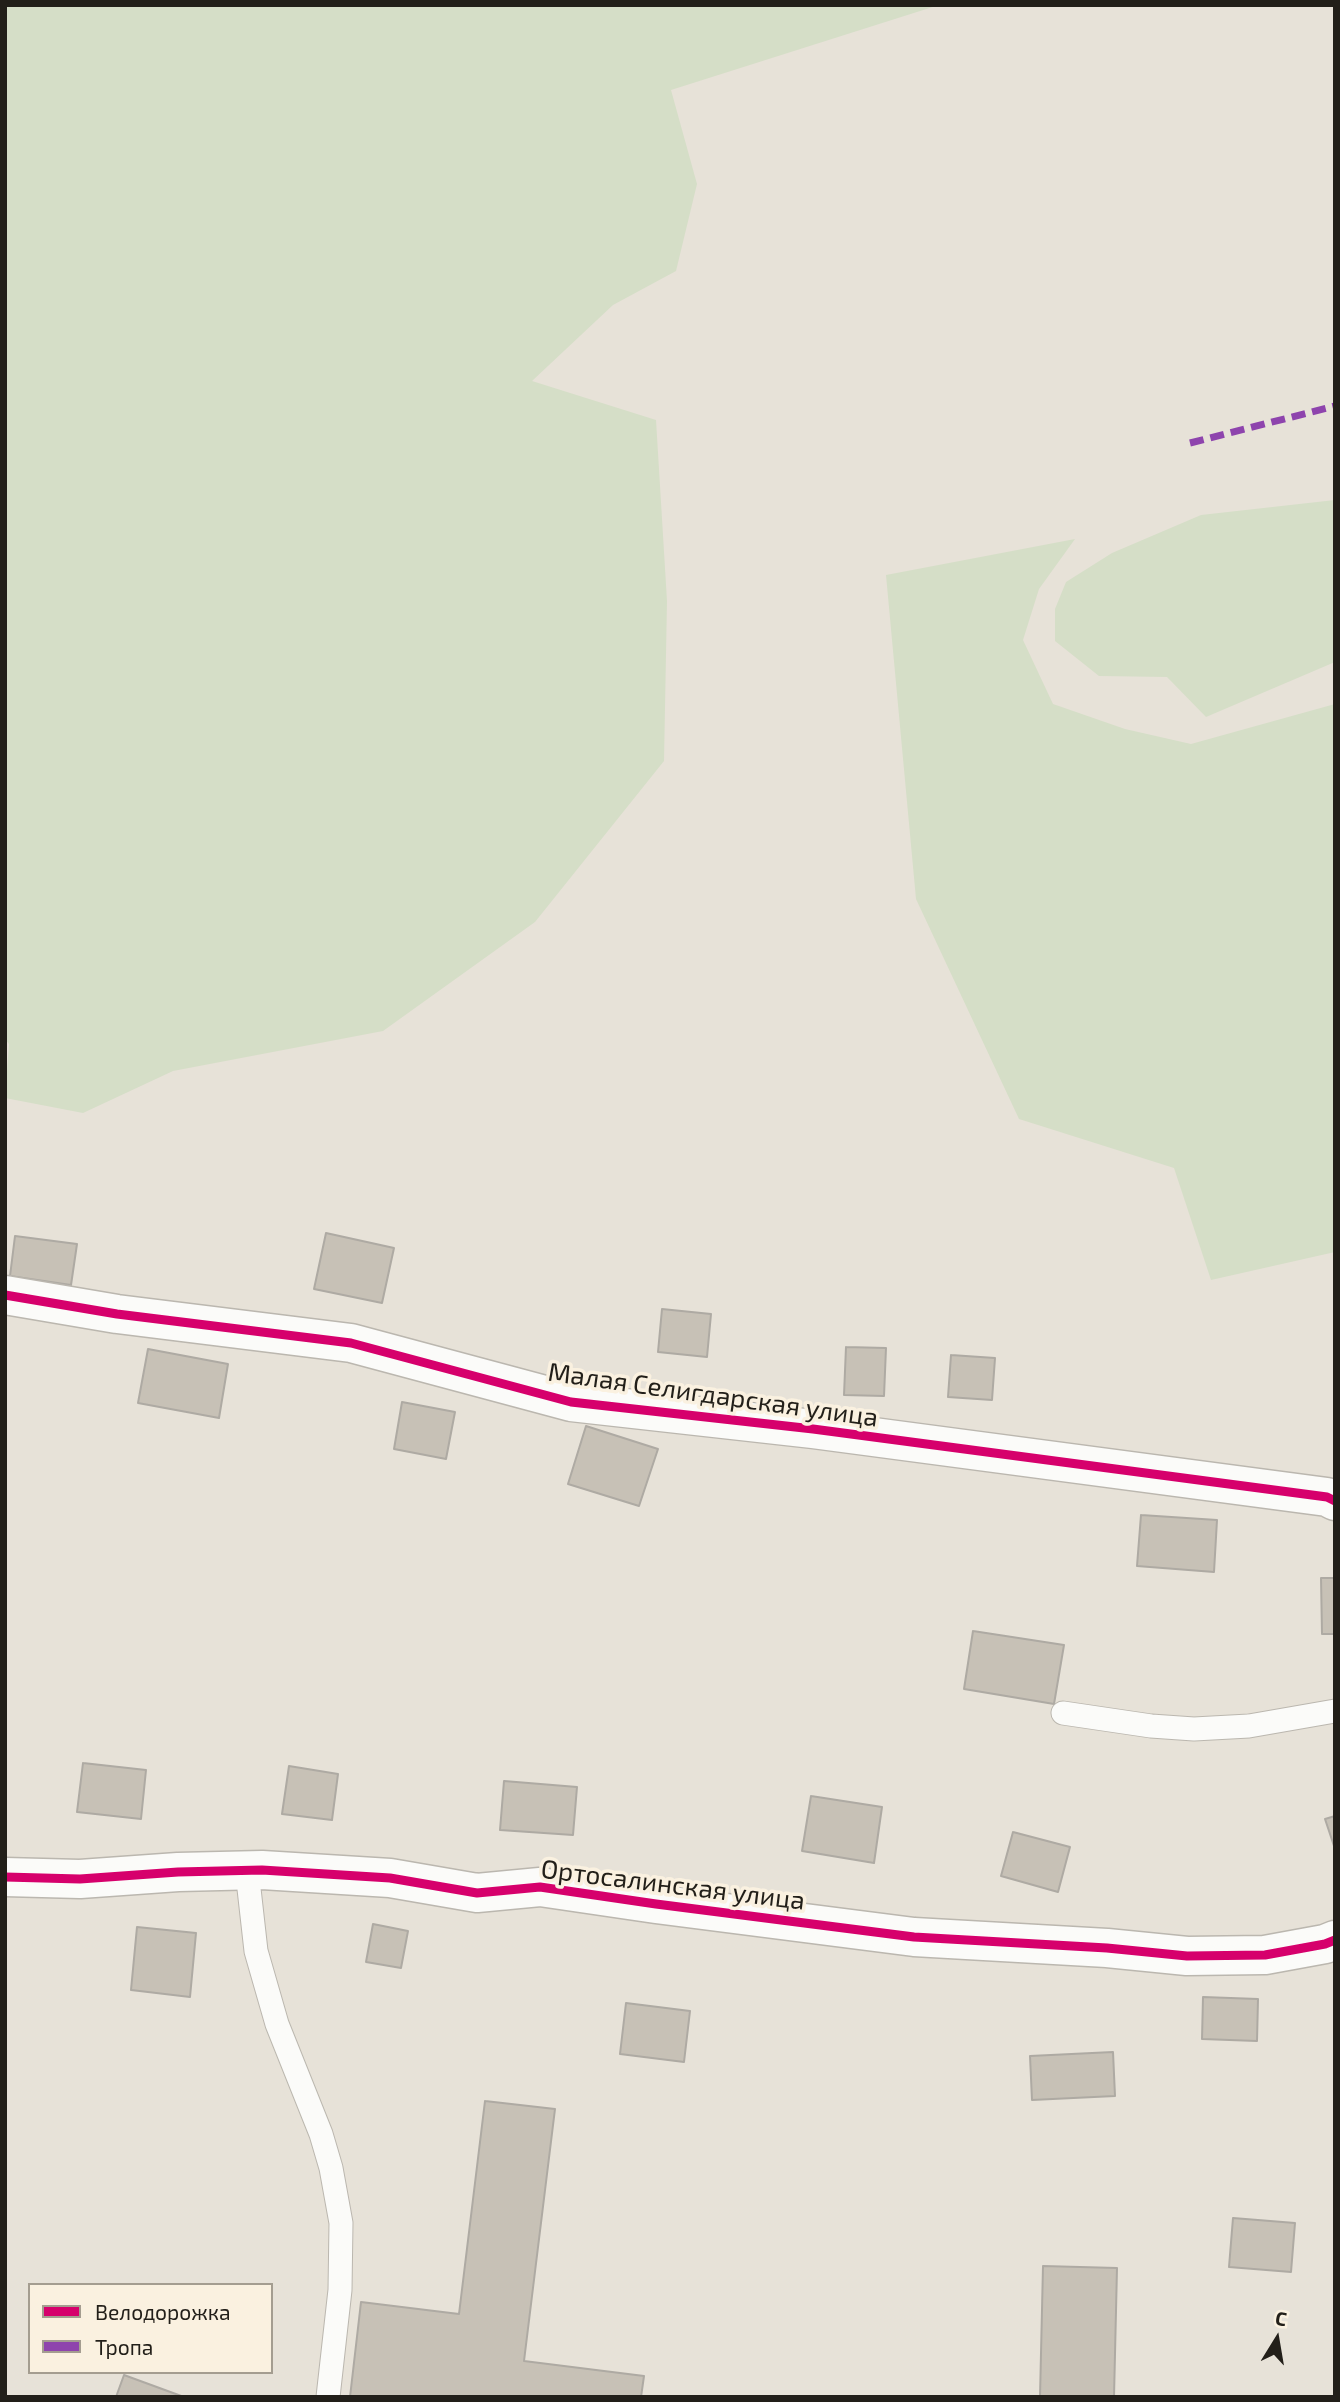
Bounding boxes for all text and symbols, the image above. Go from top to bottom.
street label: Малая Селигдарская улица [546,1356,880,1434]
street label: Ортосалинская улица [539,1853,807,1917]
legend [28,2283,273,2374]
text: Велодорожка [95,2299,231,2324]
north arrow [1242,2304,1312,2374]
text: С [1273,2306,1289,2330]
text: Тропа [95,2334,153,2359]

